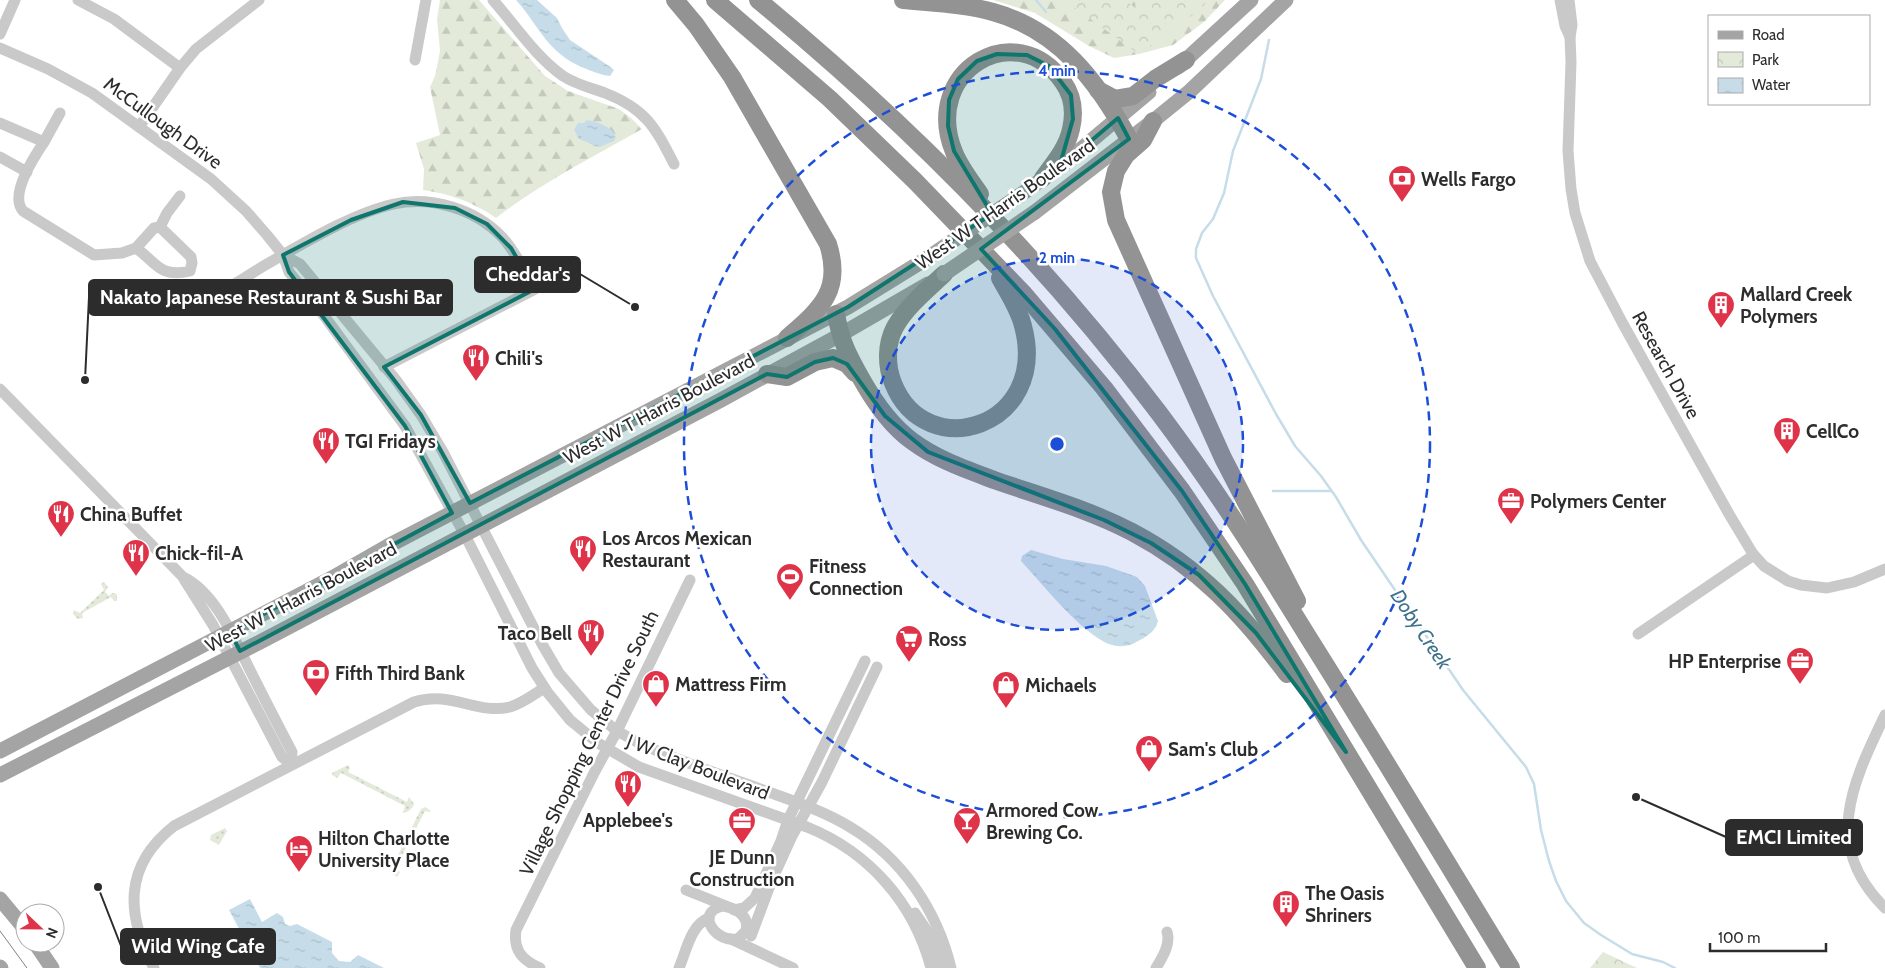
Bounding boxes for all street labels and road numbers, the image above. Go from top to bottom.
street label: McCullough Drive [99,72,227,174]
street label: West W T Harris Boulevard [911,133,1099,275]
street label: Research Drive [1627,307,1705,423]
street label: West W T Harris Boulevard [560,349,758,469]
street label: West W T Harris Boulevard [202,537,400,657]
street label: Village Shopping Center Drive South [515,607,663,879]
street label: J W Clay Boulevard [623,729,772,805]

